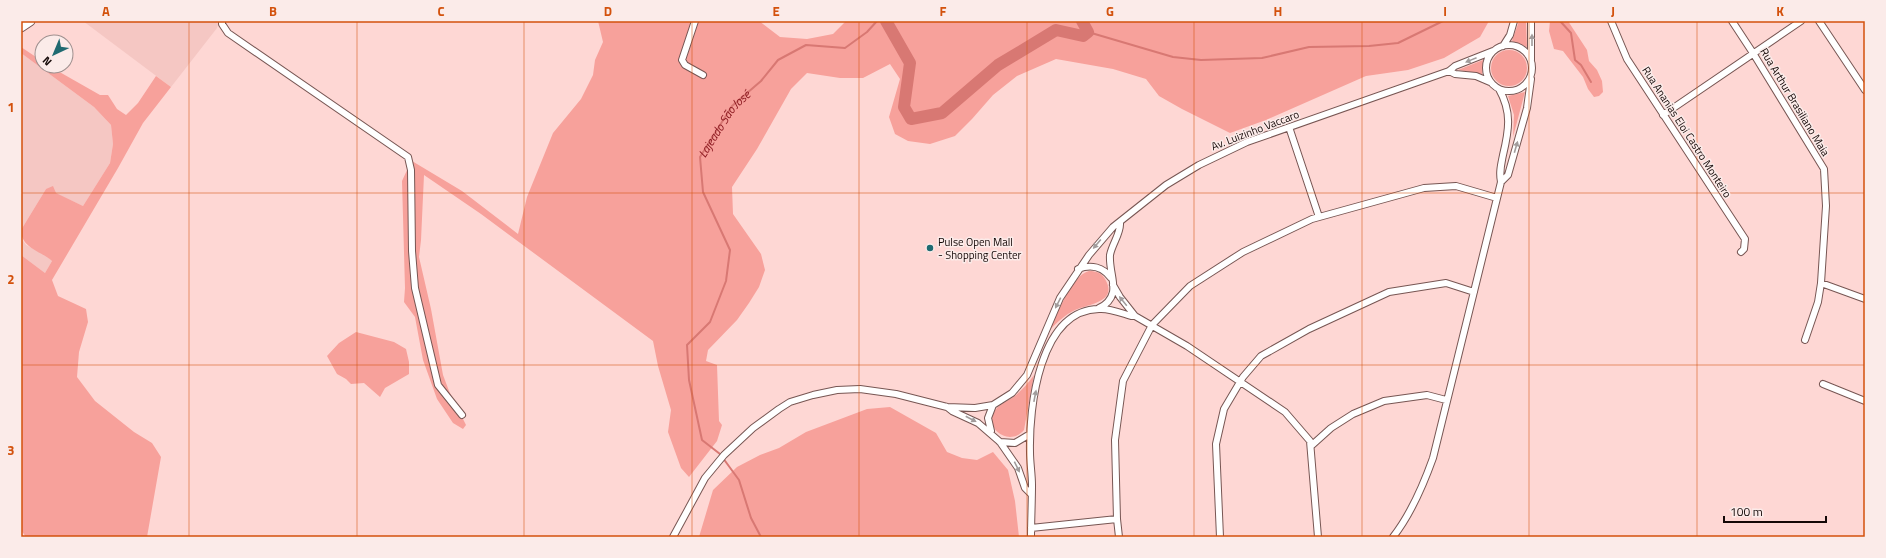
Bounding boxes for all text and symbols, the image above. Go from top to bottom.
text: A [102,1,110,21]
text: B [269,1,277,21]
text: C [437,1,445,21]
text: D [604,1,612,21]
text: E [772,1,780,21]
text: F [940,1,947,21]
text: G [1106,1,1114,21]
text: H [1274,1,1282,21]
text: I [1443,1,1447,21]
text: J [1611,1,1615,21]
text: K [1776,1,1784,21]
one-way arrow [1529,33,1535,46]
north arrow [34,34,74,74]
street label: Rua Arthur Brasiliano Maia [1756,45,1834,160]
text: N [39,53,55,70]
one-way arrow [1464,58,1476,64]
street label: Rua Ananias Eloi Castro Monteiro [1638,63,1736,201]
water label: Lajeado São José [693,84,755,161]
text: 1 [7,97,15,117]
street label: Av. Luizinho Vaccaro [1209,106,1302,154]
one-way arrow [1513,140,1519,152]
place label: Pulse Open Mall - Shopping Center [938,234,1022,263]
one-way arrow [1093,239,1102,250]
marker: Pulse Open Mall - Shopping Center [925,243,935,253]
text: 2 [7,269,15,289]
one-way arrow [1119,296,1127,306]
one-way arrow [1055,297,1061,308]
one-way arrow [1032,389,1038,402]
one-way arrow [965,416,977,422]
text: 3 [7,440,15,460]
one-way arrow [1014,462,1020,473]
scale bar [1724,498,1826,524]
text: 100 m [1730,502,1763,521]

